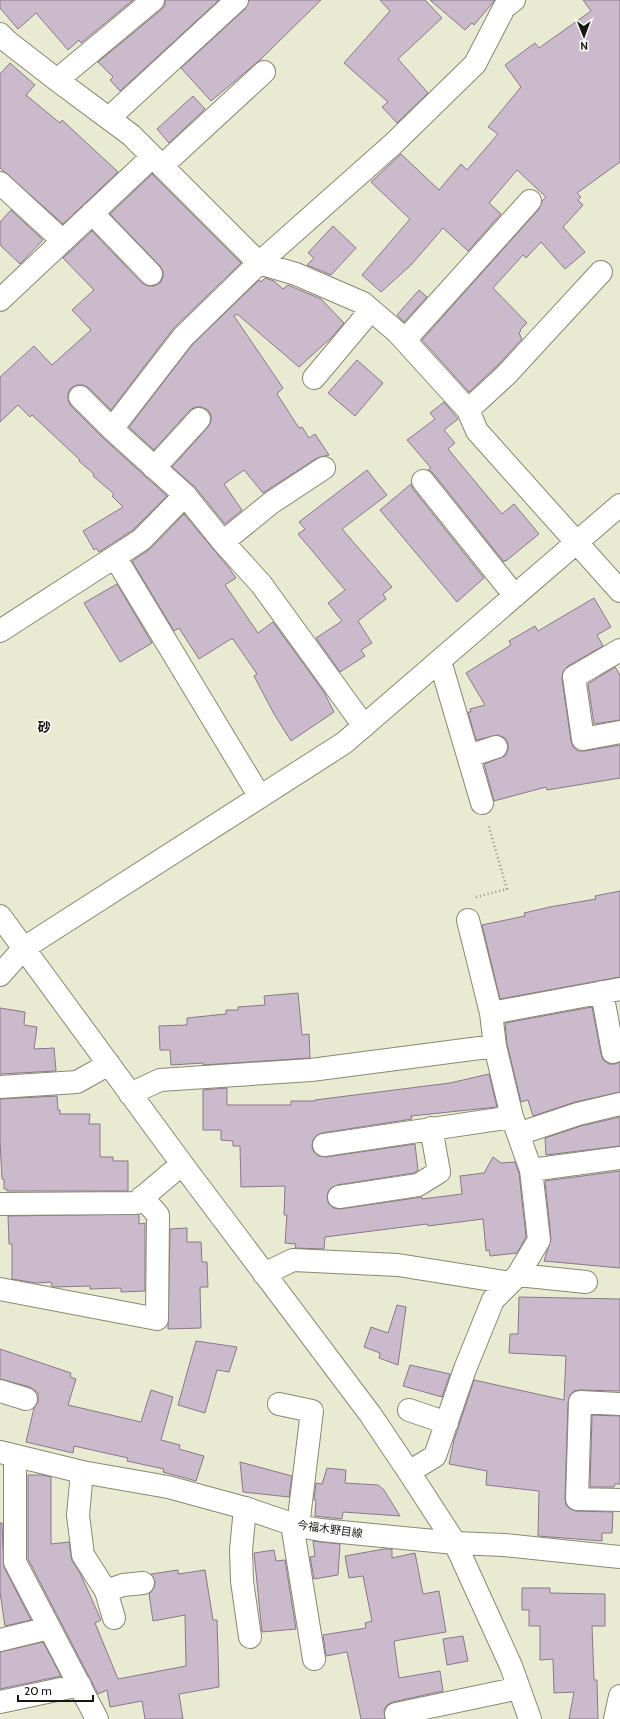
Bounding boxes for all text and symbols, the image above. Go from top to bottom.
north arrow [564,16,604,56]
text: N [580,39,588,53]
district label: 砂 [37,719,51,735]
street label: 今福木野目線 [296,1517,364,1541]
scale bar [18,1677,93,1703]
text: 20 m [24,1683,52,1698]

